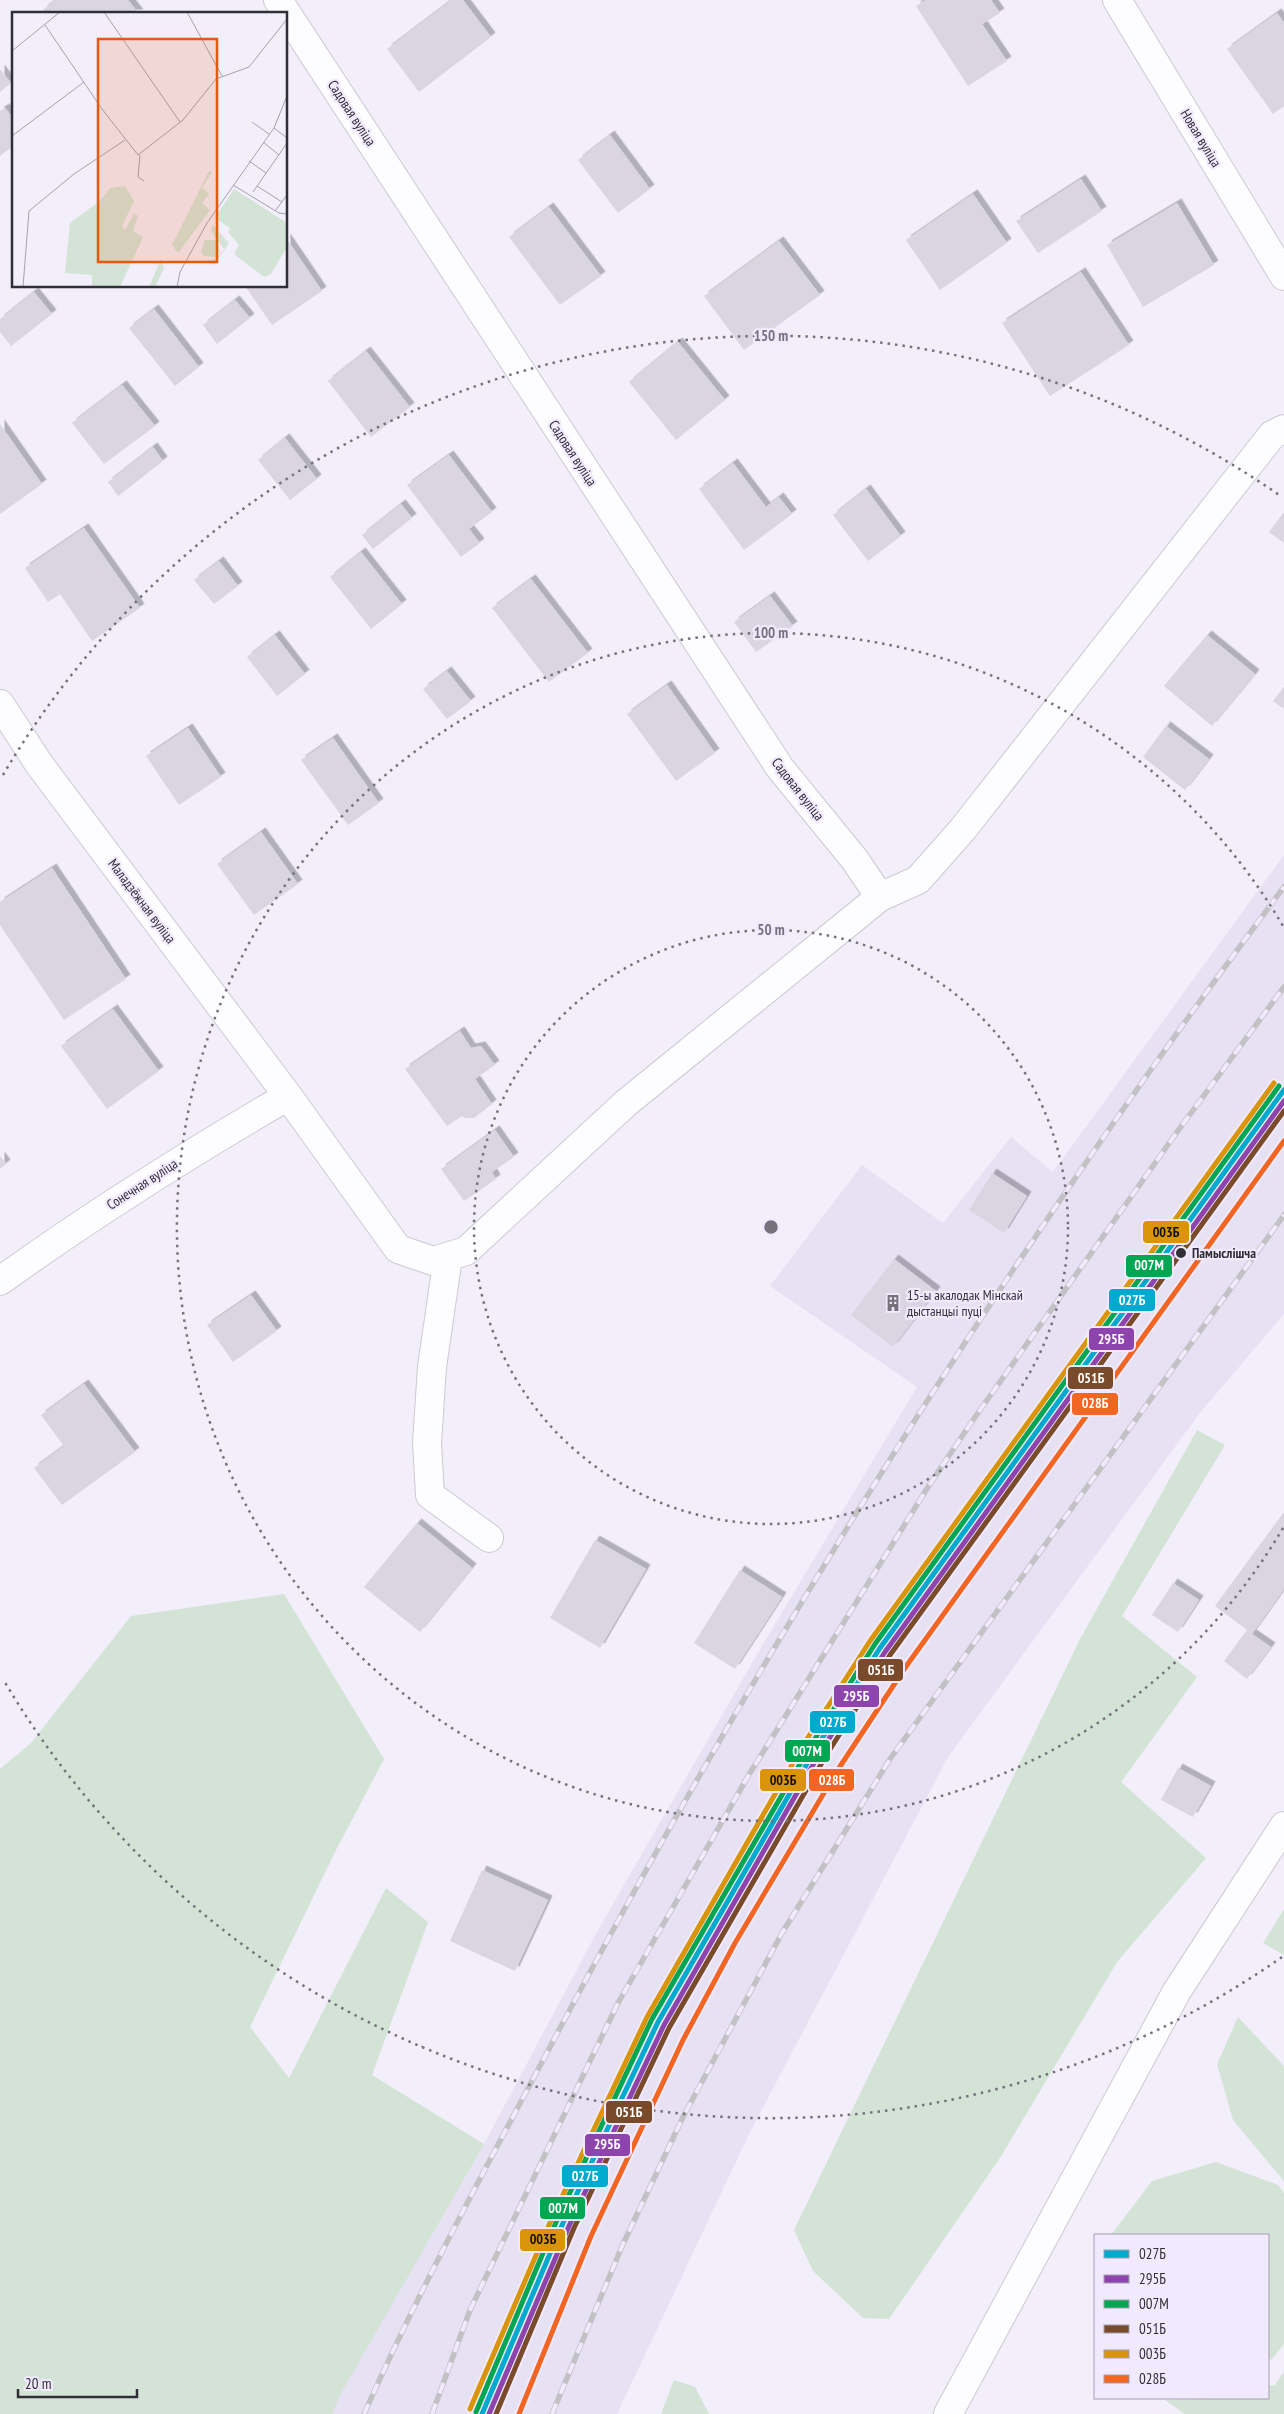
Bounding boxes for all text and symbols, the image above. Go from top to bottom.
inset map [12,12,288,288]
street label: Садовая вуліца [324,77,380,149]
street label: Новая вуліца [1177,106,1225,170]
text: 150 m [754,326,788,345]
street label: Садовая вуліца [545,417,601,489]
text: 100 m [754,623,788,642]
street label: Садовая вуліца [768,754,828,824]
street label: Маладзёжная вуліца [104,855,180,947]
text: 50 m [757,920,785,939]
street label: Сонечная вуліца [103,1154,181,1214]
centre of rings [762,1218,780,1236]
line badge: 003Б [1142,1220,1190,1244]
text: 003Б [1153,1223,1180,1241]
place label: Памыслішча [1192,1244,1256,1262]
marker: Памыслішча [1174,1246,1188,1260]
line badge: 007М [1125,1254,1173,1278]
text: 007М [1134,1256,1164,1274]
place label: 15-ы акалодак Мінскай дыстанцыі пуці [907,1286,1023,1320]
line badge: 027Б [1108,1288,1156,1312]
text: 027Б [1119,1291,1146,1309]
building icon: 15-ы акалодак Мінскай дыстанцыі пуці [883,1293,903,1313]
line badge: 295Б [1088,1327,1135,1351]
text: 295Б [1098,1330,1125,1348]
line badge: 051Б [1067,1366,1114,1390]
text: 051Б [1078,1369,1105,1387]
line badge: 028Б [1071,1392,1119,1416]
text: 028Б [1082,1394,1109,1412]
line badge: 051Б [857,1658,904,1682]
text: 051Б [868,1661,895,1679]
line badge: 295Б [833,1684,880,1708]
text: 295Б [843,1687,870,1705]
line badge: 027Б [809,1710,856,1734]
text: 027Б [820,1713,847,1731]
line badge: 007М [784,1739,831,1763]
text: 007М [792,1742,822,1760]
line badge: 003Б [759,1768,807,1792]
line badge: 028Б [808,1768,855,1792]
text: 003Б [770,1771,797,1789]
text: 028Б [819,1771,846,1789]
line badge: 051Б [605,2100,653,2124]
text: 051Б [616,2103,643,2121]
line badge: 295Б [584,2133,631,2157]
text: 295Б [594,2135,621,2153]
line badge: 027Б [561,2164,609,2188]
text: 027Б [572,2167,599,2185]
line badge: 007М [539,2196,586,2220]
text: 007М [548,2199,578,2217]
line badge: 003Б [519,2228,566,2252]
text: 003Б [530,2230,557,2248]
legend [1094,2234,1269,2399]
text: 027Б [1139,2244,1166,2263]
text: 295Б [1139,2269,1166,2288]
text: 007М [1139,2294,1169,2313]
text: 051Б [1139,2319,1166,2338]
text: 003Б [1139,2344,1166,2363]
scale bar [18,2366,136,2398]
text: 028Б [1139,2369,1166,2388]
text: 20 m [25,2374,51,2393]

